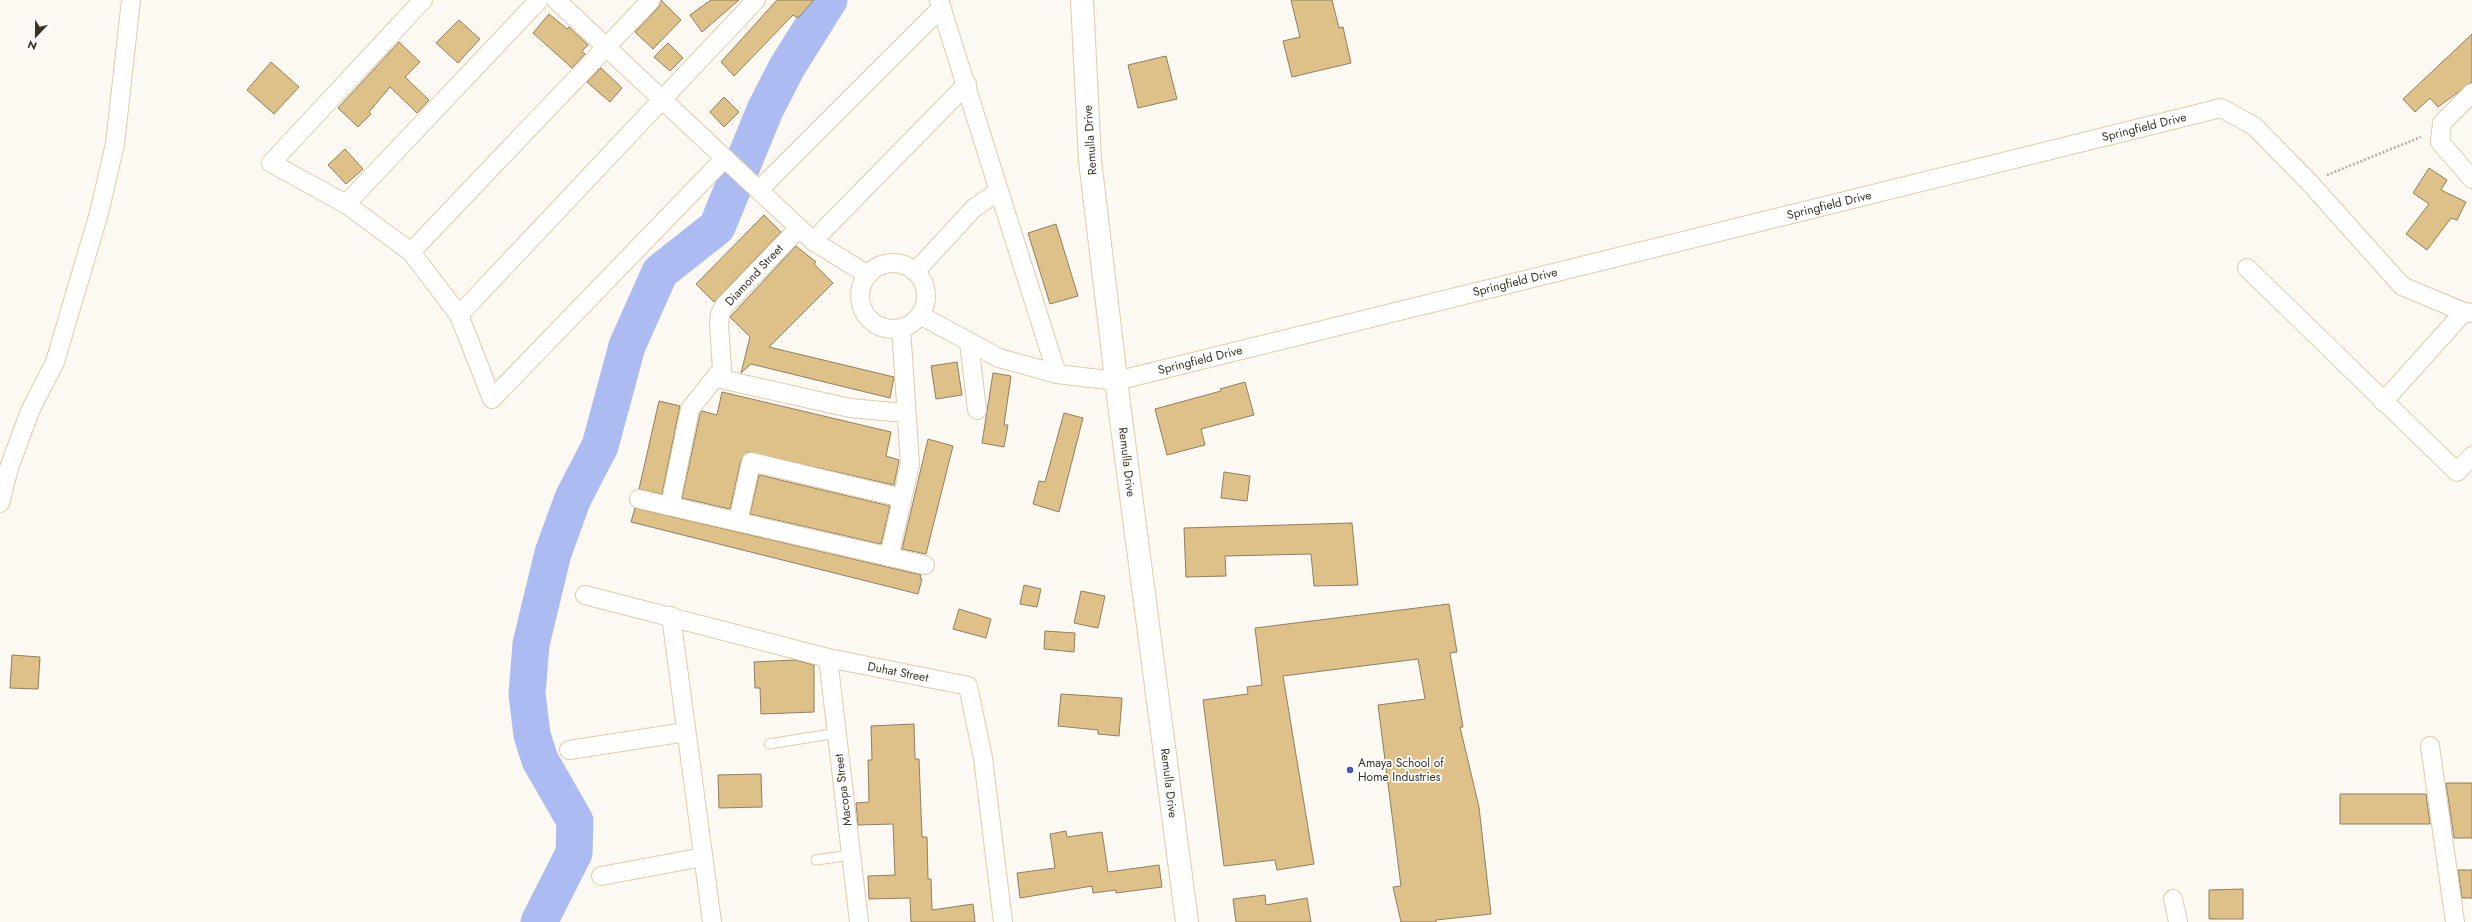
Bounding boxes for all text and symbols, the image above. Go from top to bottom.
north arrow [16,16,56,56]
text: N [25,36,39,54]
street label: Remulla Drive [1079,104,1101,176]
street label: Springfield Drive [2100,108,2188,146]
street label: Springfield Drive [1785,186,1873,224]
street label: Diamond Street [721,240,787,310]
street label: Springfield Drive [1471,263,1559,301]
street label: Springfield Drive [1156,341,1244,379]
street label: Remulla Drive [1114,426,1140,498]
street label: Duhat Street [866,657,930,687]
street label: Remulla Drive [1156,747,1182,819]
street label: Macopa Street [830,753,856,827]
place label: Amaya School of Home Industries [1358,754,1444,786]
marker: Amaya School of Home Industries [1345,765,1355,775]

